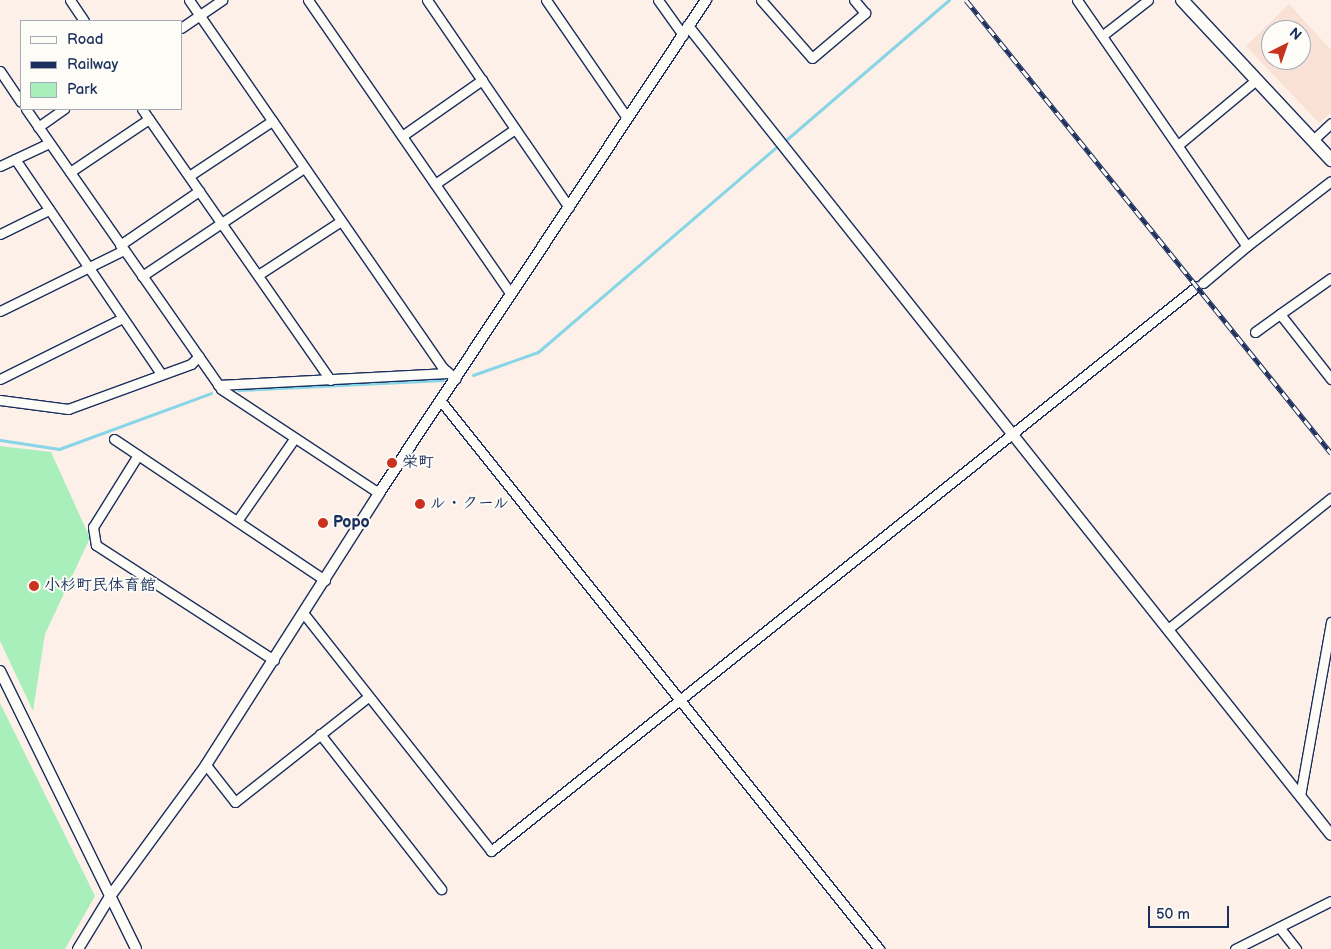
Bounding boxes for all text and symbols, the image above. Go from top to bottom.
legend [20,20,182,110]
north arrow [1261,20,1311,70]
text: N [1286,24,1305,44]
text: Road [67,30,103,49]
text: Railway [67,55,118,74]
text: Park [67,80,97,99]
place label: 栄町 [402,453,434,473]
marker: 栄町 [386,457,398,469]
place label: ル・クール [430,494,510,514]
marker: ル・クール [414,498,426,510]
place label: Popo [333,513,370,533]
marker: Popo [317,517,329,529]
place label: 小杉町民体育館 [44,576,156,596]
marker: 小杉町民体育館 [28,580,40,592]
scale bar [1151,896,1232,928]
text: 50 m [1156,905,1190,924]

